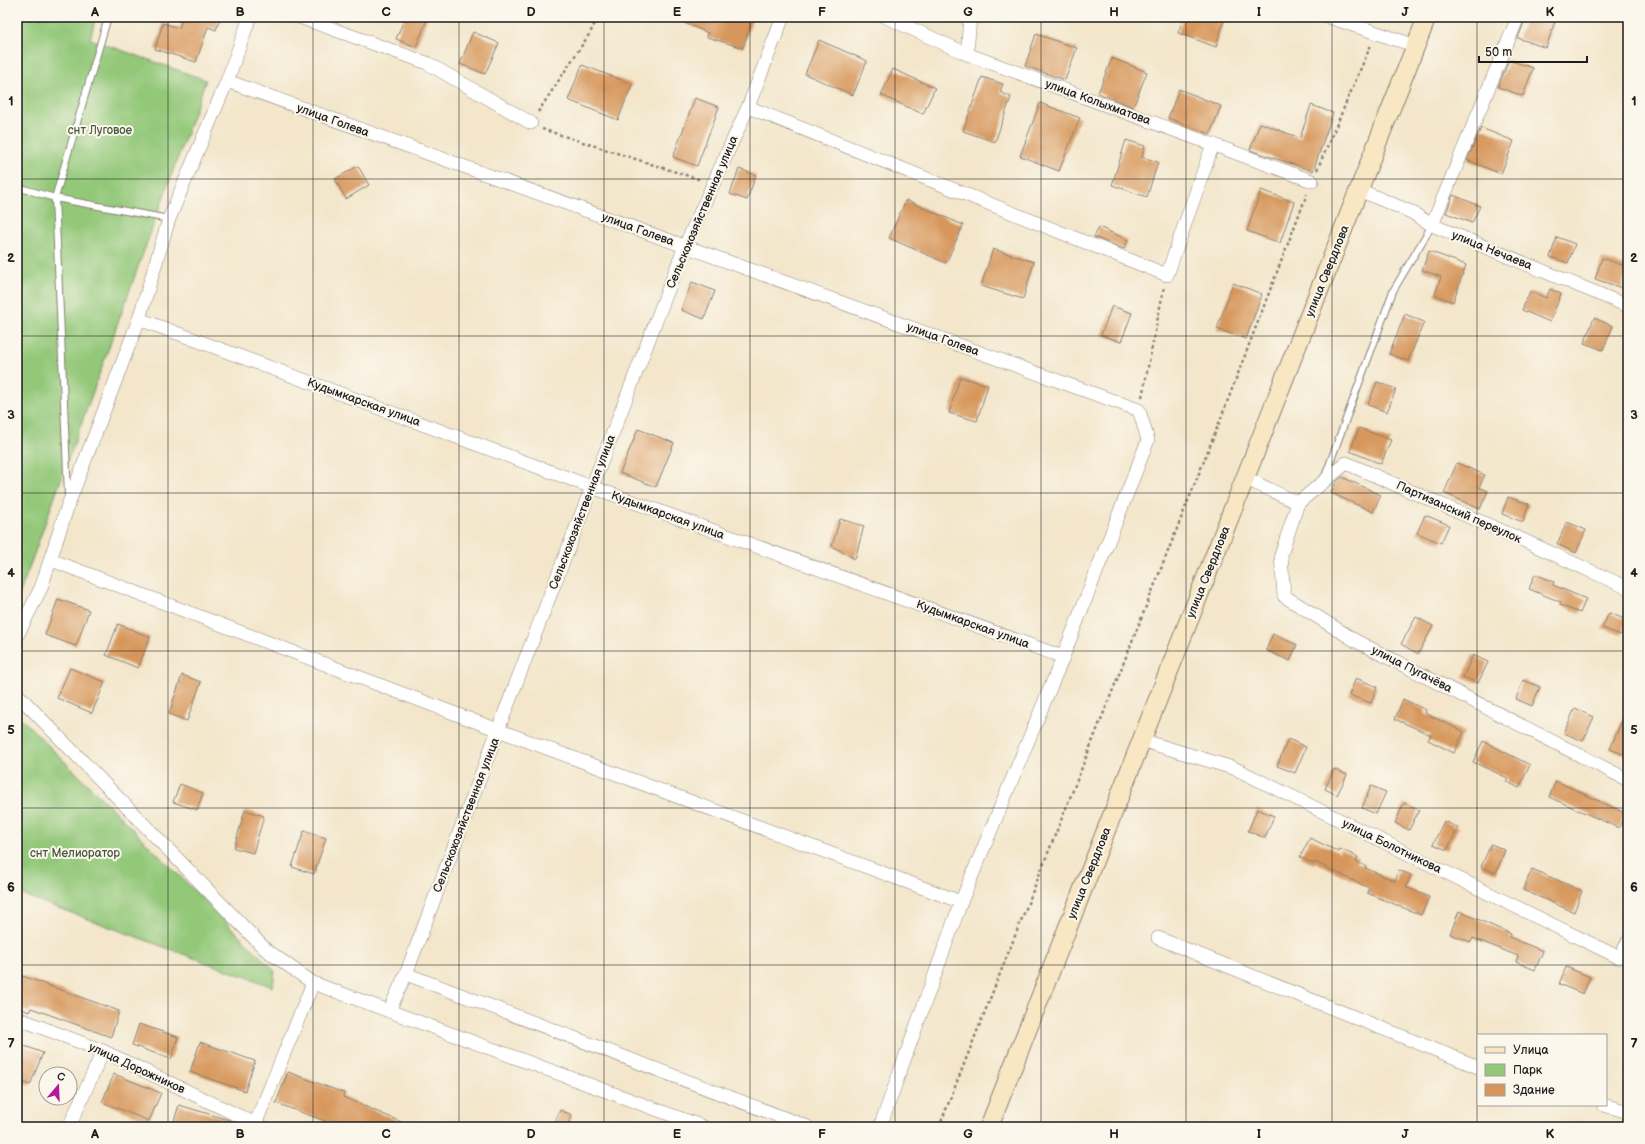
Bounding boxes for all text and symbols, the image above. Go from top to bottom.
text: A [90,4,99,20]
text: B [235,4,245,20]
text: C [381,4,391,20]
text: D [526,4,536,20]
text: E [673,4,682,20]
text: F [818,4,826,20]
text: G [963,4,973,20]
text: H [1109,4,1119,20]
text: I [1257,4,1261,20]
text: J [1401,4,1409,20]
text: K [1546,4,1555,20]
scale bar [1479,38,1587,64]
text: 50 m [1485,45,1512,60]
street label: улица Колыхматова [1043,76,1153,129]
text: 1 [8,93,14,109]
text: 1 [1631,93,1637,109]
street label: улица Голева [295,100,371,141]
park label: снт Луговое [68,123,133,138]
street label: Сельскохозяйственная улица [663,133,742,291]
street label: улица Голева [600,209,676,250]
street label: улица Свердлова [1302,223,1353,319]
street label: улица Нечаева [1449,228,1534,273]
text: 2 [7,250,15,266]
text: 2 [1630,250,1638,266]
street label: улица Голева [905,319,981,360]
street label: Кудымкарская улица [305,375,423,430]
text: 3 [7,407,15,423]
text: 3 [1630,407,1638,423]
street label: Сельскохозяйственная улица [546,433,619,592]
street label: Партизанский переулок [1394,478,1524,547]
street label: Кудымкарская улица [609,488,727,543]
street label: улица Свердлова [1183,524,1234,620]
text: 4 [7,565,15,581]
text: 4 [1630,565,1638,581]
street label: Кудымкарская улица [914,597,1032,652]
street label: улица Пугачёва [1369,643,1455,696]
text: 5 [7,722,15,738]
text: 5 [1630,722,1638,738]
street label: Сельскохозяйственная улица [430,736,503,895]
street label: улица Болотникова [1340,816,1444,877]
street label: улица Свердлова [1064,825,1115,921]
park label: снт Мелиоратор [30,846,120,861]
text: 6 [7,879,15,895]
text: 6 [1630,879,1638,895]
legend [1477,1034,1607,1106]
text: 7 [7,1036,15,1052]
text: 7 [1630,1036,1638,1052]
street label: улица Дорожников [86,1040,188,1098]
text: Улица [1513,1043,1549,1058]
text: Парк [1513,1063,1543,1078]
north arrow [38,1066,78,1106]
text: С [55,1070,67,1085]
text: Здание [1513,1083,1555,1098]
text: A [90,1126,99,1142]
text: B [235,1126,245,1142]
text: C [381,1126,391,1142]
text: D [526,1126,536,1142]
text: E [673,1126,682,1142]
text: F [818,1126,826,1142]
text: G [963,1126,973,1142]
text: H [1109,1126,1119,1142]
text: I [1257,1126,1261,1142]
text: J [1401,1126,1409,1142]
text: K [1546,1126,1555,1142]

